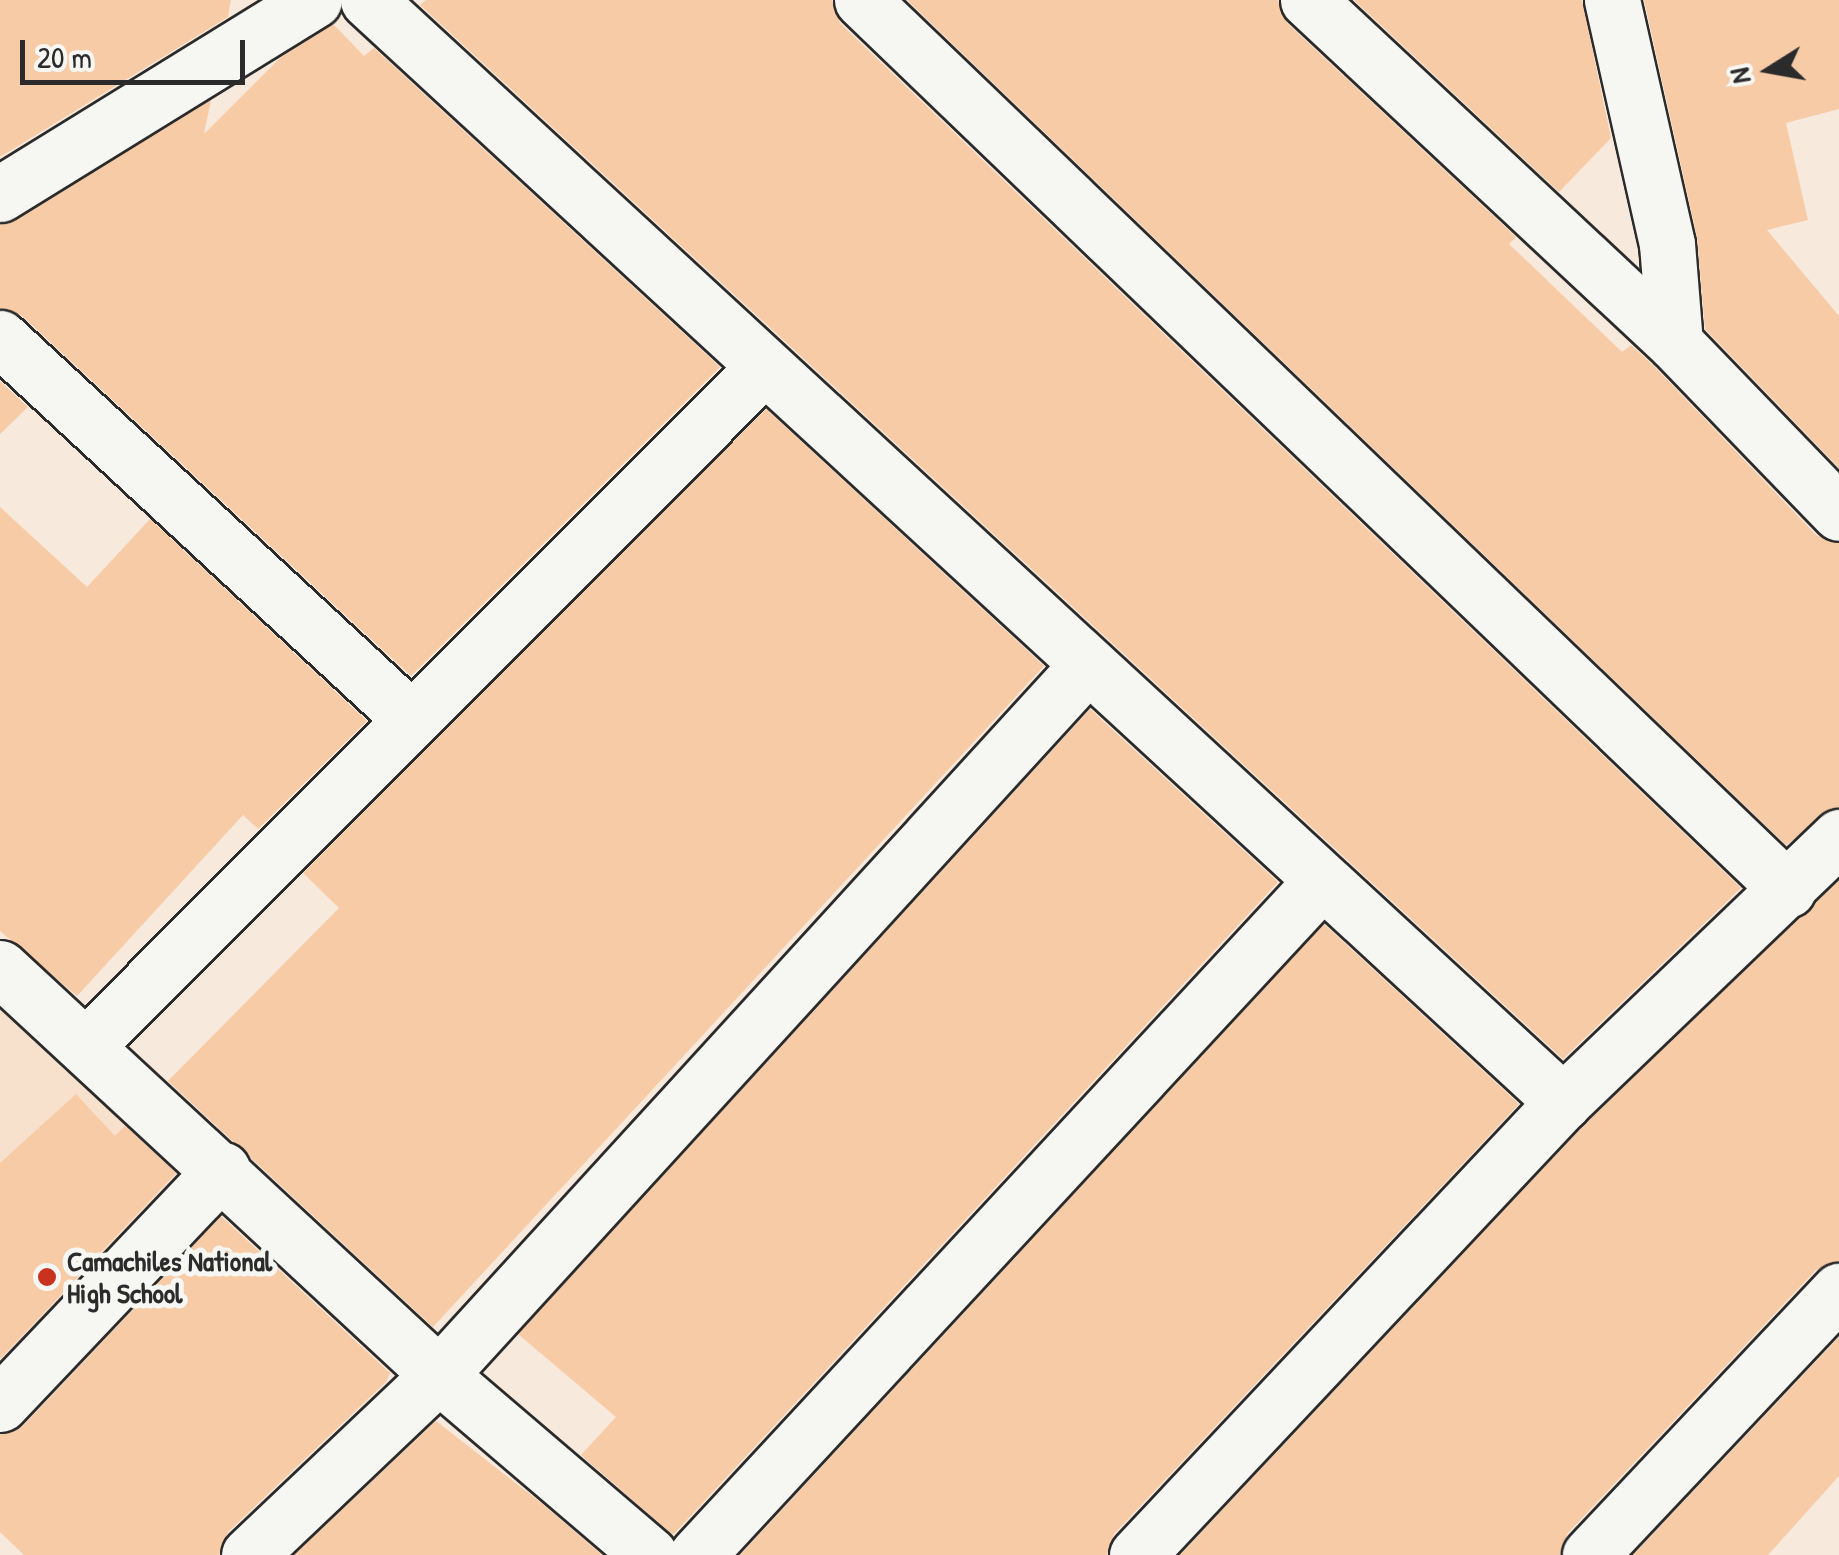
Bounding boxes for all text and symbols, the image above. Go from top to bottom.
scale bar [25,20,250,82]
north arrow [1719,20,1819,120]
text: 20 m [37,37,92,77]
text: N [1719,65,1760,87]
place label: Camachiles National High School [67,1244,272,1310]
marker: Camachiles National High School [36,1266,58,1288]

